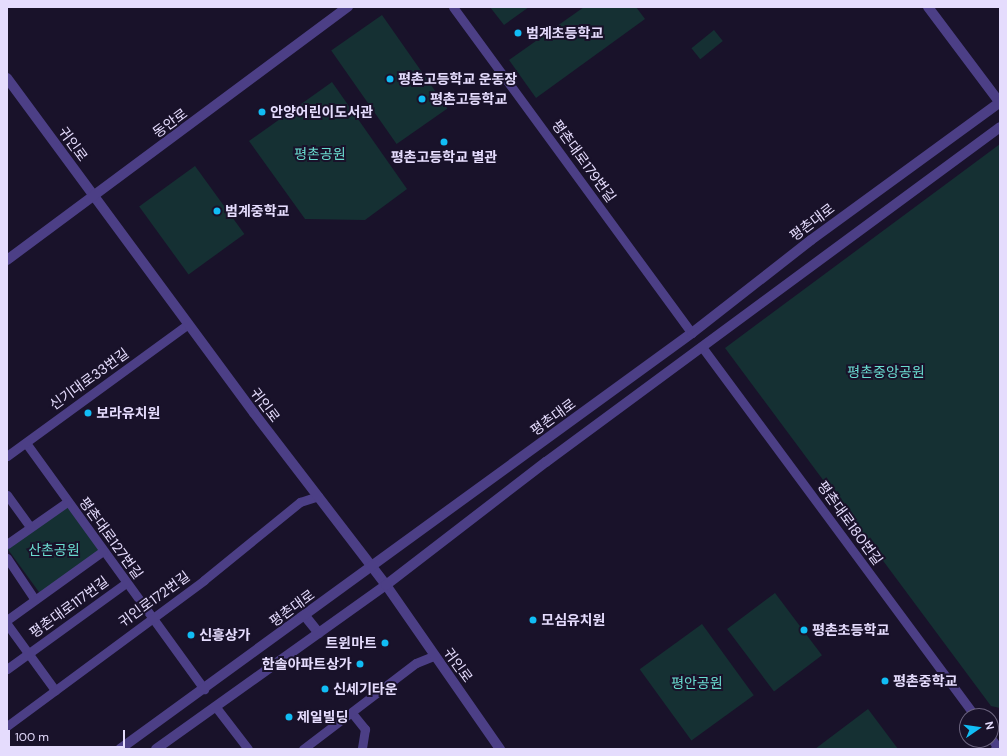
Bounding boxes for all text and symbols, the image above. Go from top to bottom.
place label: 범계초등학교 [526,25,603,41]
marker: 범계초등학교 [513,28,523,38]
place label: 평촌고등학교 운동장 [398,71,517,87]
marker: 평촌고등학교 운동장 [385,74,395,84]
place label: 평촌고등학교 [430,91,507,107]
marker: 평촌고등학교 [417,94,427,104]
place label: 안양어린이도서관 [270,104,373,120]
street label: 동안로 [149,105,191,141]
marker: 안양어린이도서관 [257,107,267,117]
street label: 평촌대로179번길 [549,117,619,205]
street label: 귀인로 [55,123,91,165]
marker: 평촌고등학교 별관 [439,137,449,147]
park label: 평촌공원 [294,146,346,162]
place label: 평촌고등학교 별관 [391,149,497,165]
street label: 평촌대로 [786,200,838,244]
place label: 범계중학교 [225,203,289,219]
marker: 범계중학교 [212,206,222,216]
street label: 신기대로33번길 [46,345,132,413]
park label: 평촌중앙공원 [847,364,925,380]
street label: 귀인로 [247,385,283,425]
street label: 평촌대로 [527,395,579,439]
place label: 보라유치원 [96,405,160,421]
marker: 보라유치원 [83,408,93,418]
street label: 평촌대로180번길 [814,478,886,568]
street label: 평촌대로127번길 [76,494,146,582]
park label: 산촌공원 [28,542,80,558]
street label: 귀인로172번길 [115,568,193,630]
street label: 평촌대로117번길 [26,573,112,641]
street label: 평촌대로 [266,586,318,630]
place label: 모심유치원 [541,612,605,628]
marker: 모심유치원 [528,615,538,625]
place label: 평촌초등학교 [812,622,889,638]
marker: 평촌초등학교 [799,625,809,635]
place label: 신흥상가 [199,627,251,643]
marker: 신흥상가 [186,630,196,640]
place label: 트윈마트 [325,635,377,651]
marker: 트윈마트 [380,638,390,648]
street label: 귀인로 [440,644,476,686]
place label: 한솔아파트상가 [262,656,352,672]
marker: 한솔아파트상가 [355,659,365,669]
place label: 평촌중학교 [893,673,957,689]
park label: 평안공원 [671,675,723,691]
marker: 평촌중학교 [880,676,890,686]
place label: 신세기타운 [333,681,397,697]
marker: 신세기타운 [320,684,330,694]
north arrow [959,708,999,748]
place label: 제일빌딩 [297,709,349,725]
marker: 제일빌딩 [284,712,294,722]
text: N [982,720,997,731]
scale bar [10,722,127,748]
text: 100 m [15,729,49,745]

